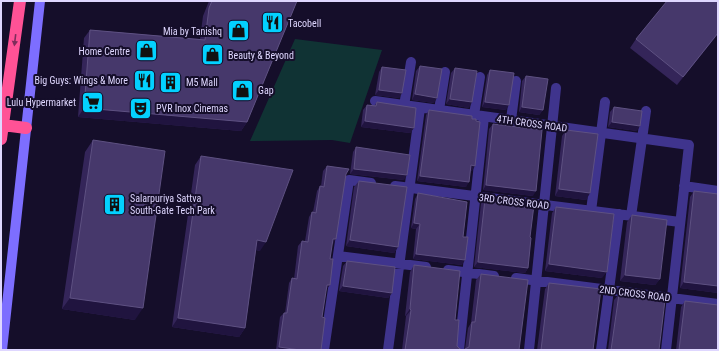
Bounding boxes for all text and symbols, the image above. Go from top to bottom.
restaurant icon: Tacobell [260,10,286,36]
shop icon: Mia by Tanishq [225,18,251,44]
place label: Tacobell [288,18,321,29]
place label: Mia by Tanishq [163,26,222,37]
one-way arrow [12,34,18,46]
shop icon: Home Centre [133,38,159,64]
shop icon: Beauty & Beyond [200,42,226,68]
place label: Home Centre [78,46,130,57]
place label: Beauty & Beyond [228,50,294,61]
restaurant icon: Big Guys: Wings & More [131,67,157,93]
building icon: M5 Mall [158,69,184,95]
place label: Big Guys: Wings & More [34,75,128,86]
place label: M5 Mall [186,77,218,88]
shop icon: Gap [230,77,256,103]
place label: Gap [258,85,274,96]
supermarket icon: Lulu Hypermarket [79,89,105,115]
theatre icon: PVR Inox Cinemas [128,95,154,121]
place label: Lulu Hypermarket [7,97,76,108]
place label: PVR Inox Cinemas [156,103,229,114]
street label: 4TH CROSS ROAD [496,113,568,134]
building icon: Salarpuriya Sattva South-Gate Tech Park [102,191,128,217]
street label: 3RD CROSS ROAD [478,192,550,211]
place label: Salarpuriya Sattva South-Gate Tech Park [130,193,215,216]
street label: 2ND CROSS ROAD [599,284,671,303]

